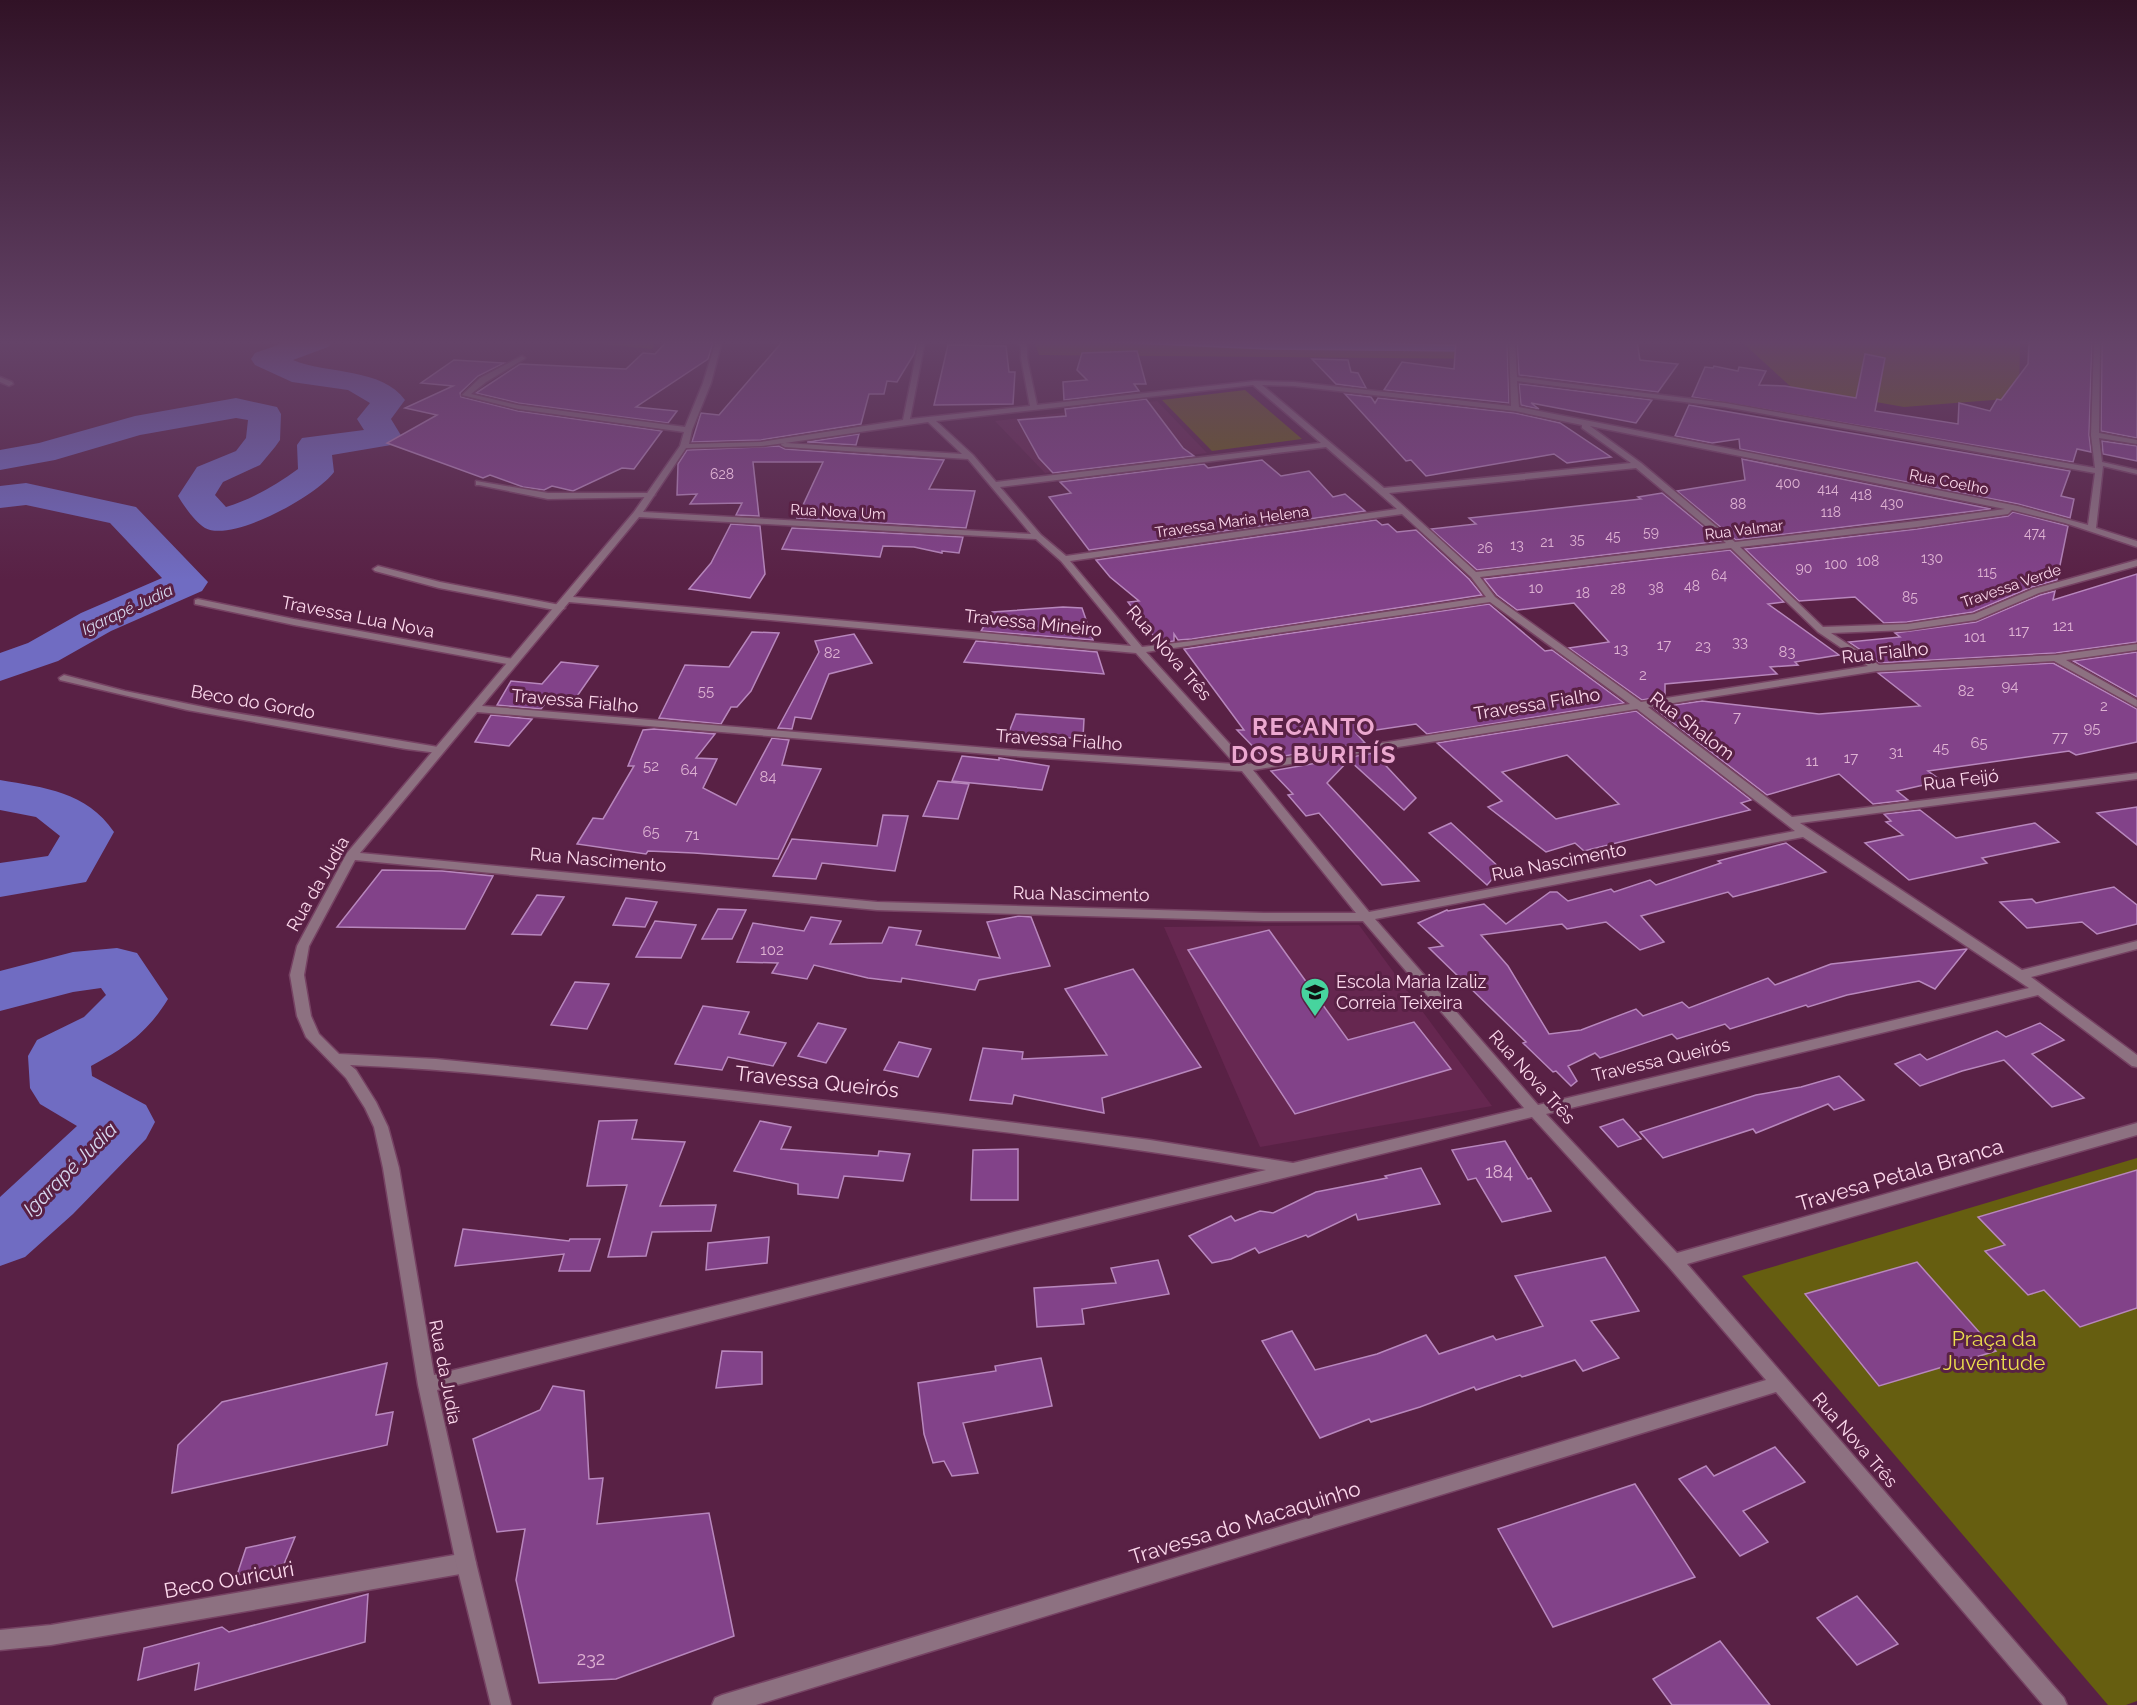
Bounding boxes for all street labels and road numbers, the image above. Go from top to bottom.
street label: Rua Coelho [1908,465,1990,499]
street label: Rua Nova Um [790,501,886,523]
street label: Travessa Maria Helena [1154,502,1310,542]
street label: Rua Valmar [1704,516,1785,544]
street label: Travessa Verde [1959,560,2064,612]
street label: Travessa Lua Nova [280,591,436,642]
street label: Rua Nova Três [1123,601,1216,705]
street label: Travessa Mineiro [963,605,1103,640]
street label: Rua Fialho [1841,637,1930,668]
street label: Beco do Gordo [189,680,317,723]
street label: Travessa Fialho [1472,683,1602,724]
street label: Travessa Fialho [511,684,640,717]
street label: Rua Shalom [1646,687,1739,764]
street label: Travessa Fialho [995,725,1124,754]
street label: Rua Feijó [1922,764,2000,795]
street label: Rua da Judia [282,833,353,935]
street label: Rua Nascimento [1490,838,1628,885]
street label: Rua Nascimento [529,843,667,876]
street label: Rua Nascimento [1012,882,1150,905]
street label: Rua Nova Três [1485,1026,1580,1128]
street label: Travessa Queirós [1590,1033,1732,1086]
street label: Travessa Queirós [734,1060,900,1103]
street label: Travesa Petala Branca [1794,1133,2006,1216]
street label: Rua da Judia [425,1318,466,1426]
street label: Rua Nova Três [1809,1388,1902,1492]
street label: Travessa do Macaquinho [1126,1475,1363,1570]
street label: Beco Ouricuri [162,1556,296,1603]

